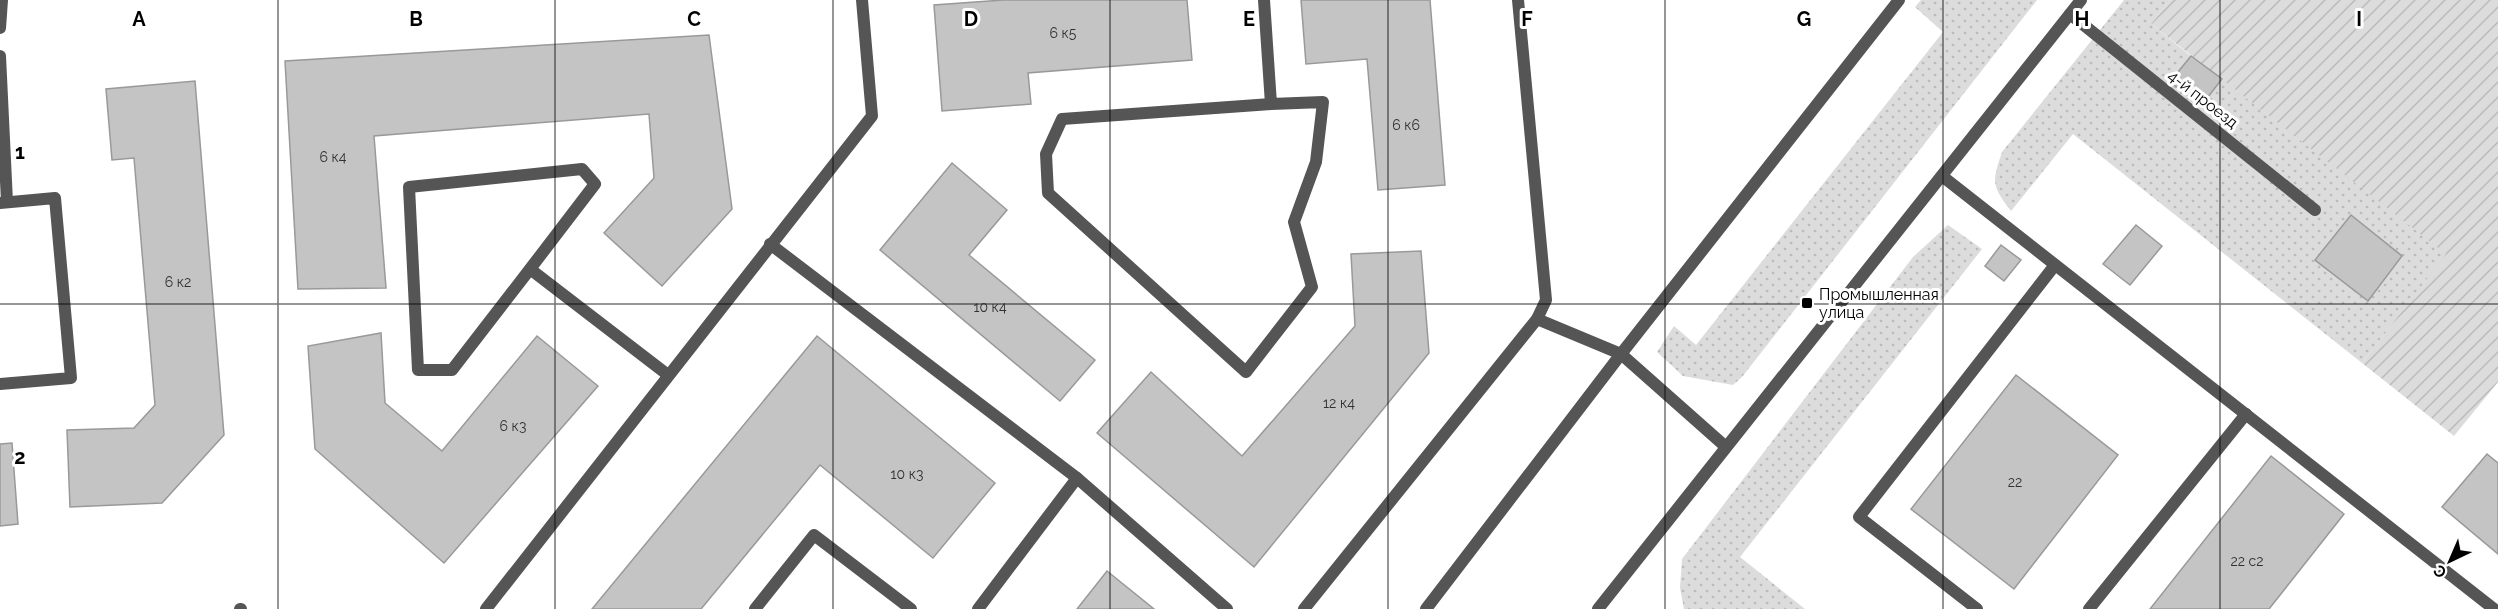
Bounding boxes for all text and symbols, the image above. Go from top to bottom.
text: A [132,7,146,31]
text: B [409,7,423,31]
text: C [687,7,701,31]
text: D [964,7,978,31]
text: E [1243,7,1255,31]
text: F [1521,7,1533,31]
text: G [1797,7,1811,31]
text: H [2075,7,2089,31]
text: I [2356,7,2362,31]
house number: 6 к5 [1050,25,1077,41]
street label: 4-й проезд [2164,66,2242,132]
house number: 6 к6 [1392,117,1420,133]
text: 1 [15,140,25,164]
house number: 6 к4 [320,149,347,165]
house number: 6 к2 [165,274,191,290]
place label: Промышленная улица [1819,285,1939,322]
marker: Промышленная улица [1800,296,1814,310]
house number: 10 к4 [973,299,1007,315]
house number: 12 к4 [1323,395,1355,411]
house number: 6 к3 [500,418,526,434]
text: 2 [14,445,26,469]
house number: 10 к3 [891,466,923,482]
house number: 22 [2008,474,2022,490]
north arrow [2420,531,2480,591]
house number: 22 с2 [2230,553,2264,569]
text: С [2429,561,2450,582]

